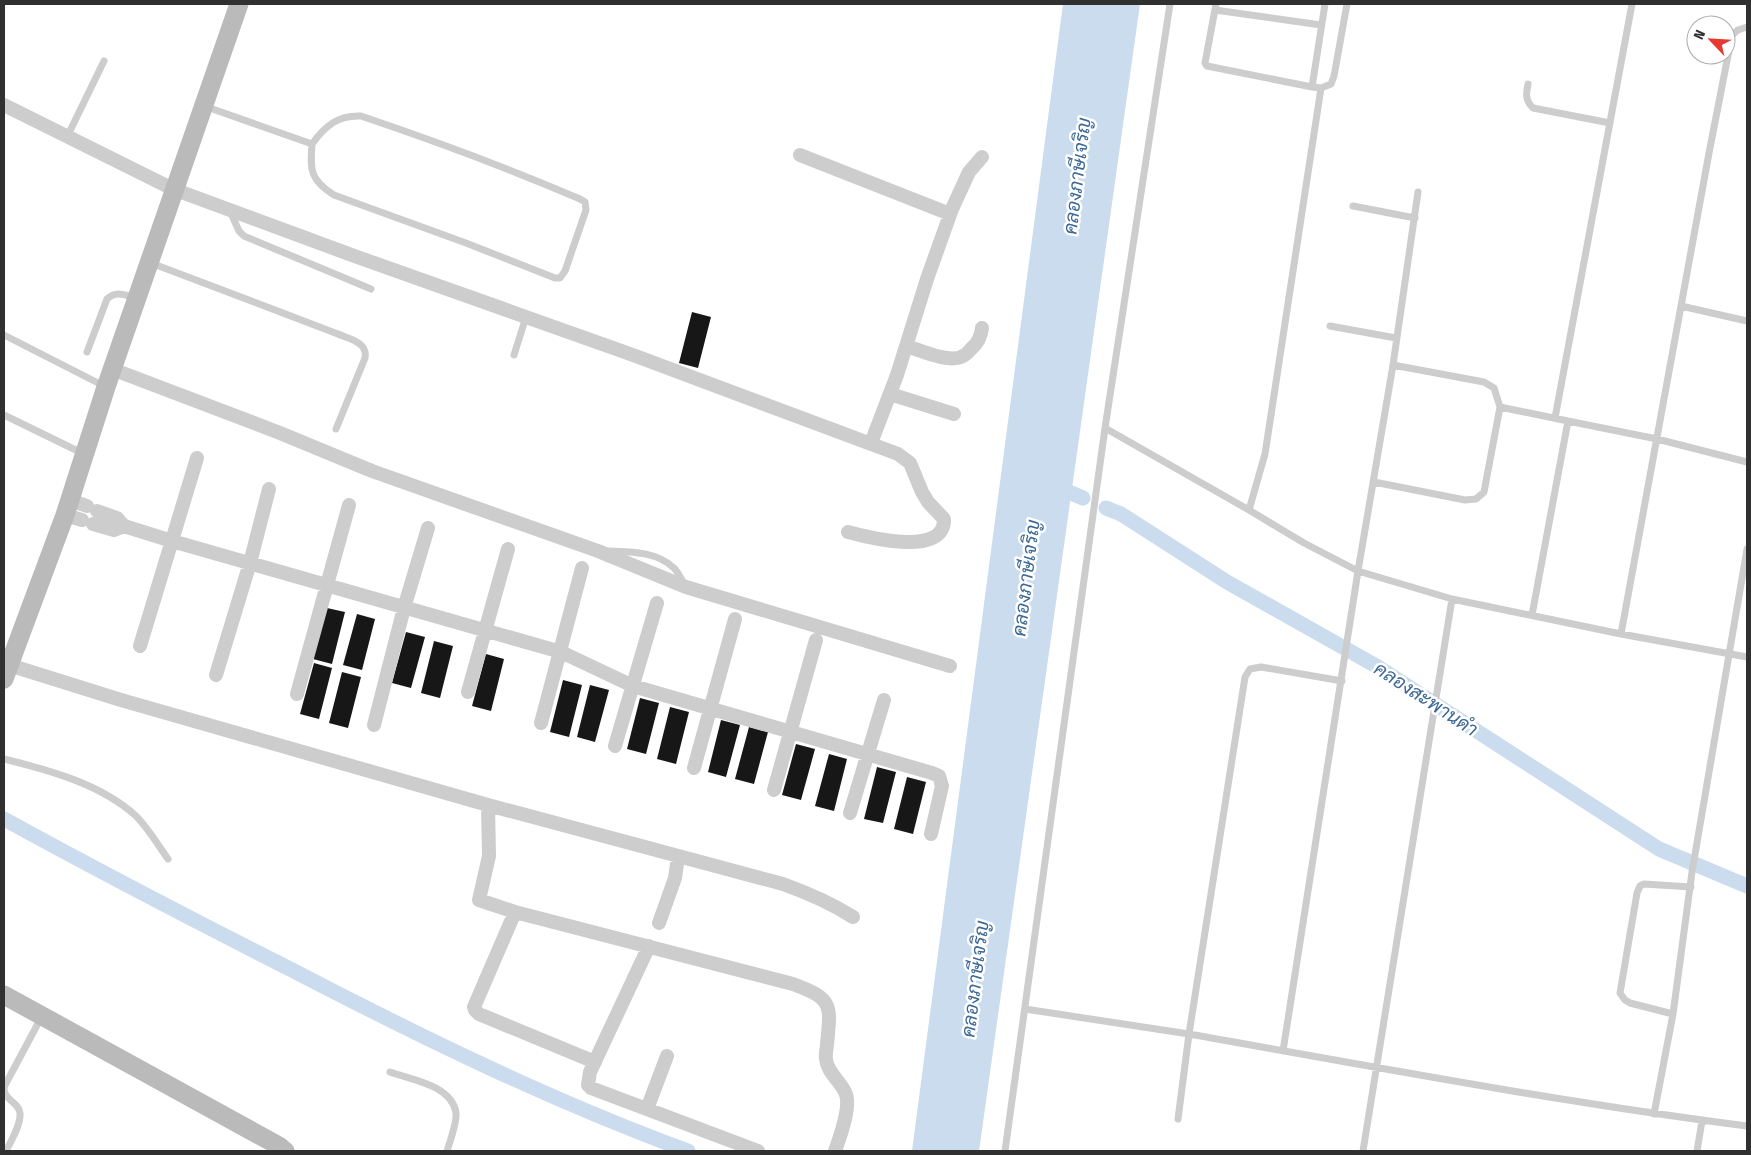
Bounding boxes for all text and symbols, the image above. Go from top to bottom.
north arrow [1686,15,1736,65]
text: N [1690,27,1709,42]
water label: คลองภาษีเจริญ [1057,116,1096,236]
water label: คลองภาษีเจริญ [1006,518,1045,638]
water label: คลองสะพานดำ [1370,657,1482,741]
water label: คลองภาษีเจริญ [955,919,994,1039]

